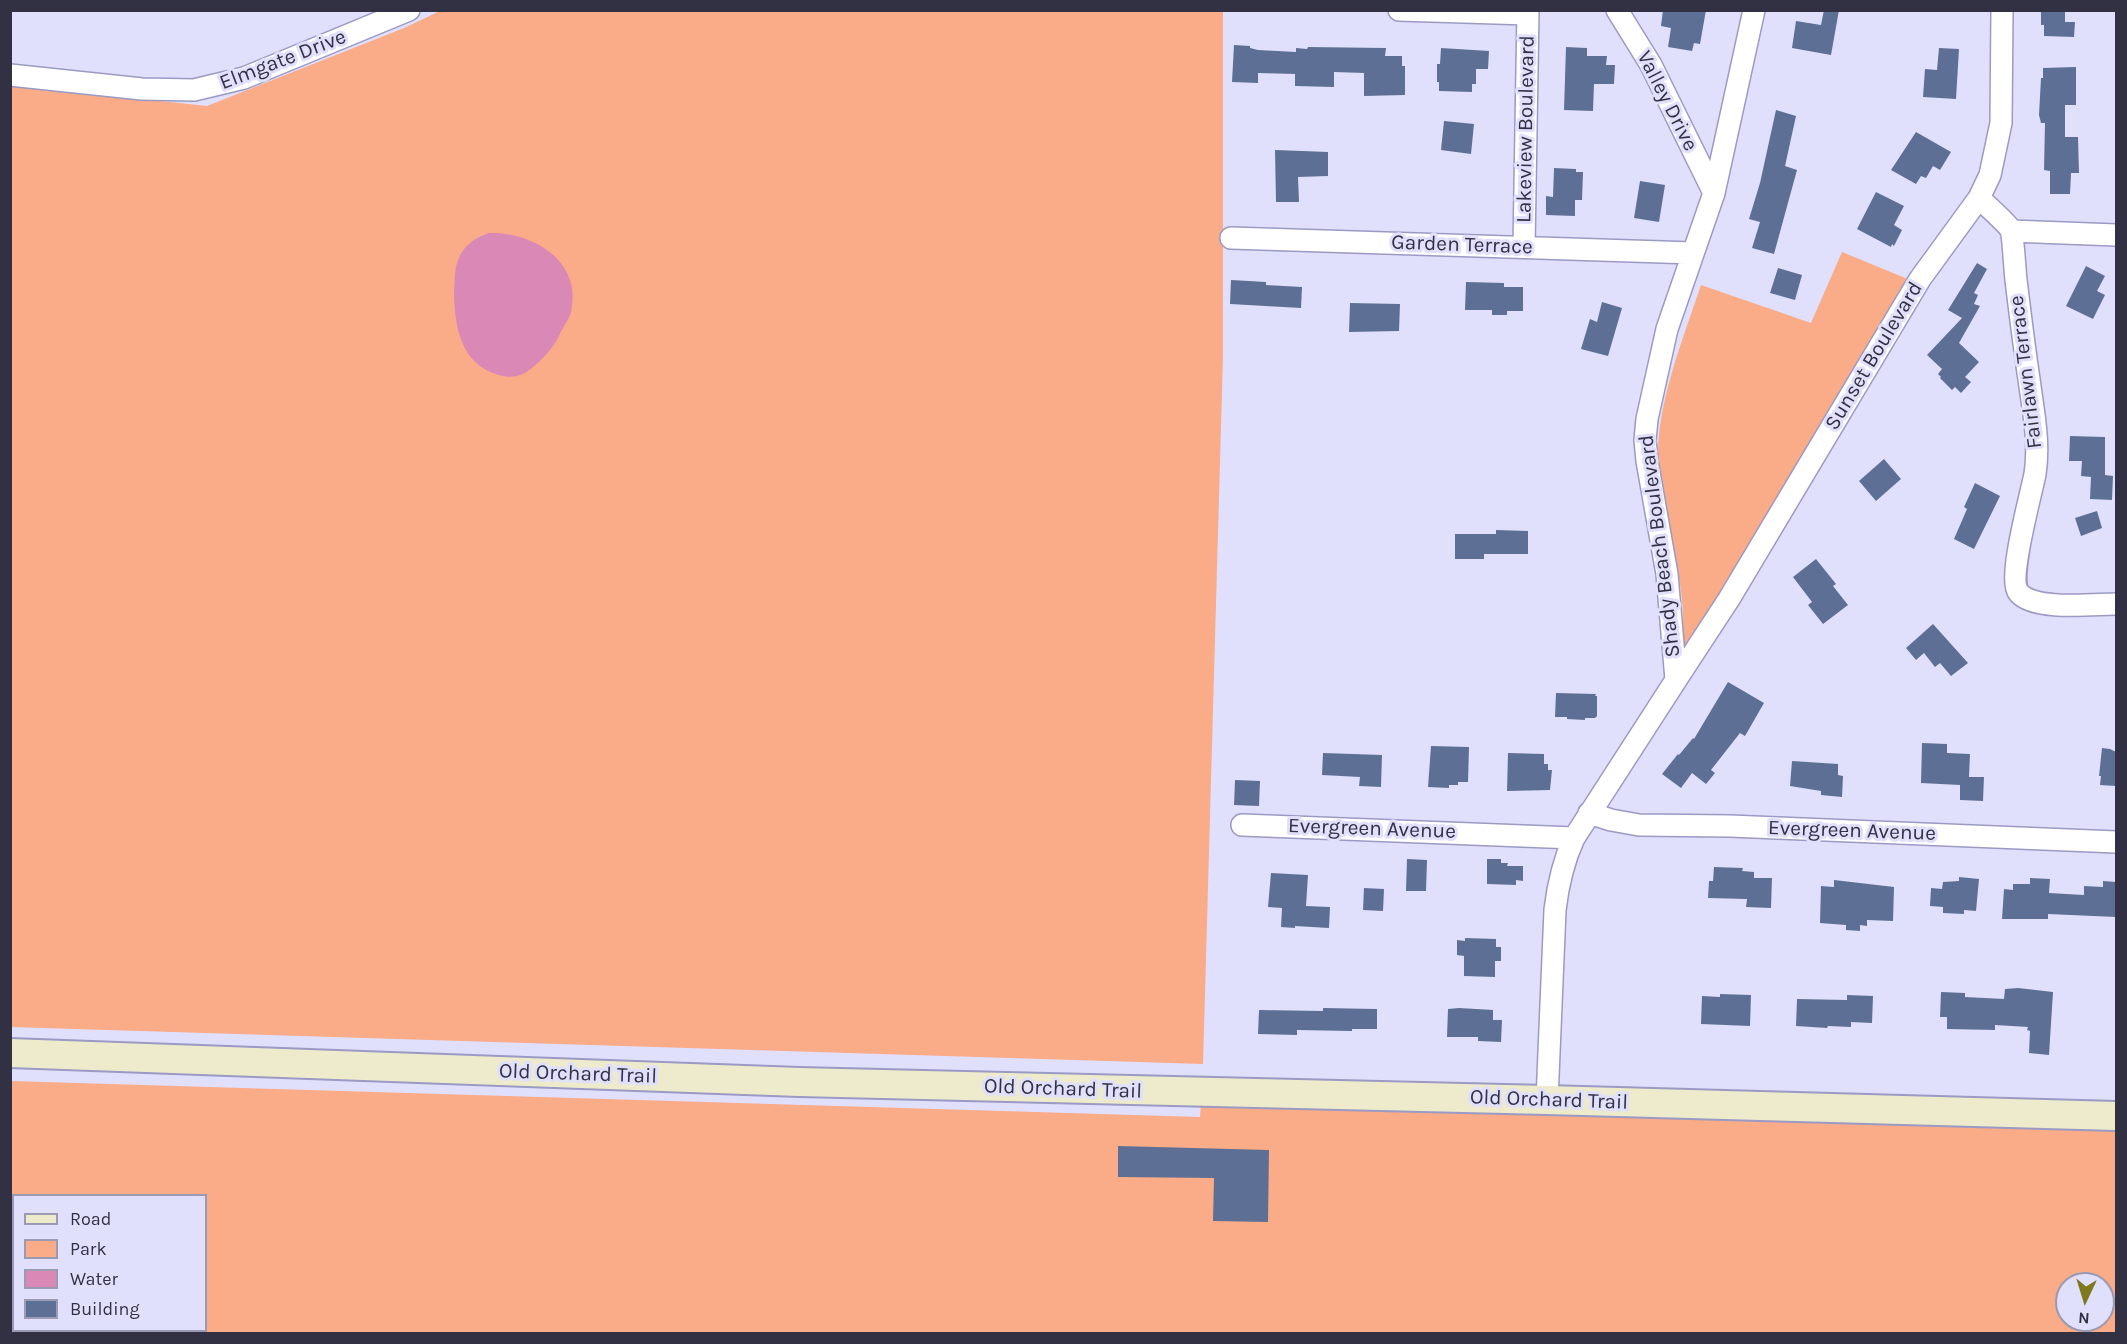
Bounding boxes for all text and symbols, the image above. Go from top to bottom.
street label: Elmgate Drive [216,24,350,96]
street label: Lakeview Boulevard [1512,35,1540,223]
street label: Valley Drive [1631,47,1703,155]
street label: Garden Terrace [1391,230,1533,260]
street label: Sunset Boulevard [1820,277,1928,435]
street label: Fairlawn Terrace [2004,294,2048,450]
street label: Shady Beach Boulevard [1634,433,1686,659]
street label: Evergreen Avenue [1288,813,1456,845]
street label: Evergreen Avenue [1768,815,1936,847]
street label: Old Orchard Trail [498,1059,658,1089]
street label: Old Orchard Trail [983,1074,1143,1104]
street label: Old Orchard Trail [1469,1085,1629,1115]
legend [12,1194,207,1332]
text: Road [70,1208,111,1230]
text: Park [70,1238,107,1260]
text: Water [70,1268,118,1290]
north arrow [2055,1272,2115,1332]
text: Building [70,1298,140,1320]
text: N [2077,1309,2090,1328]

